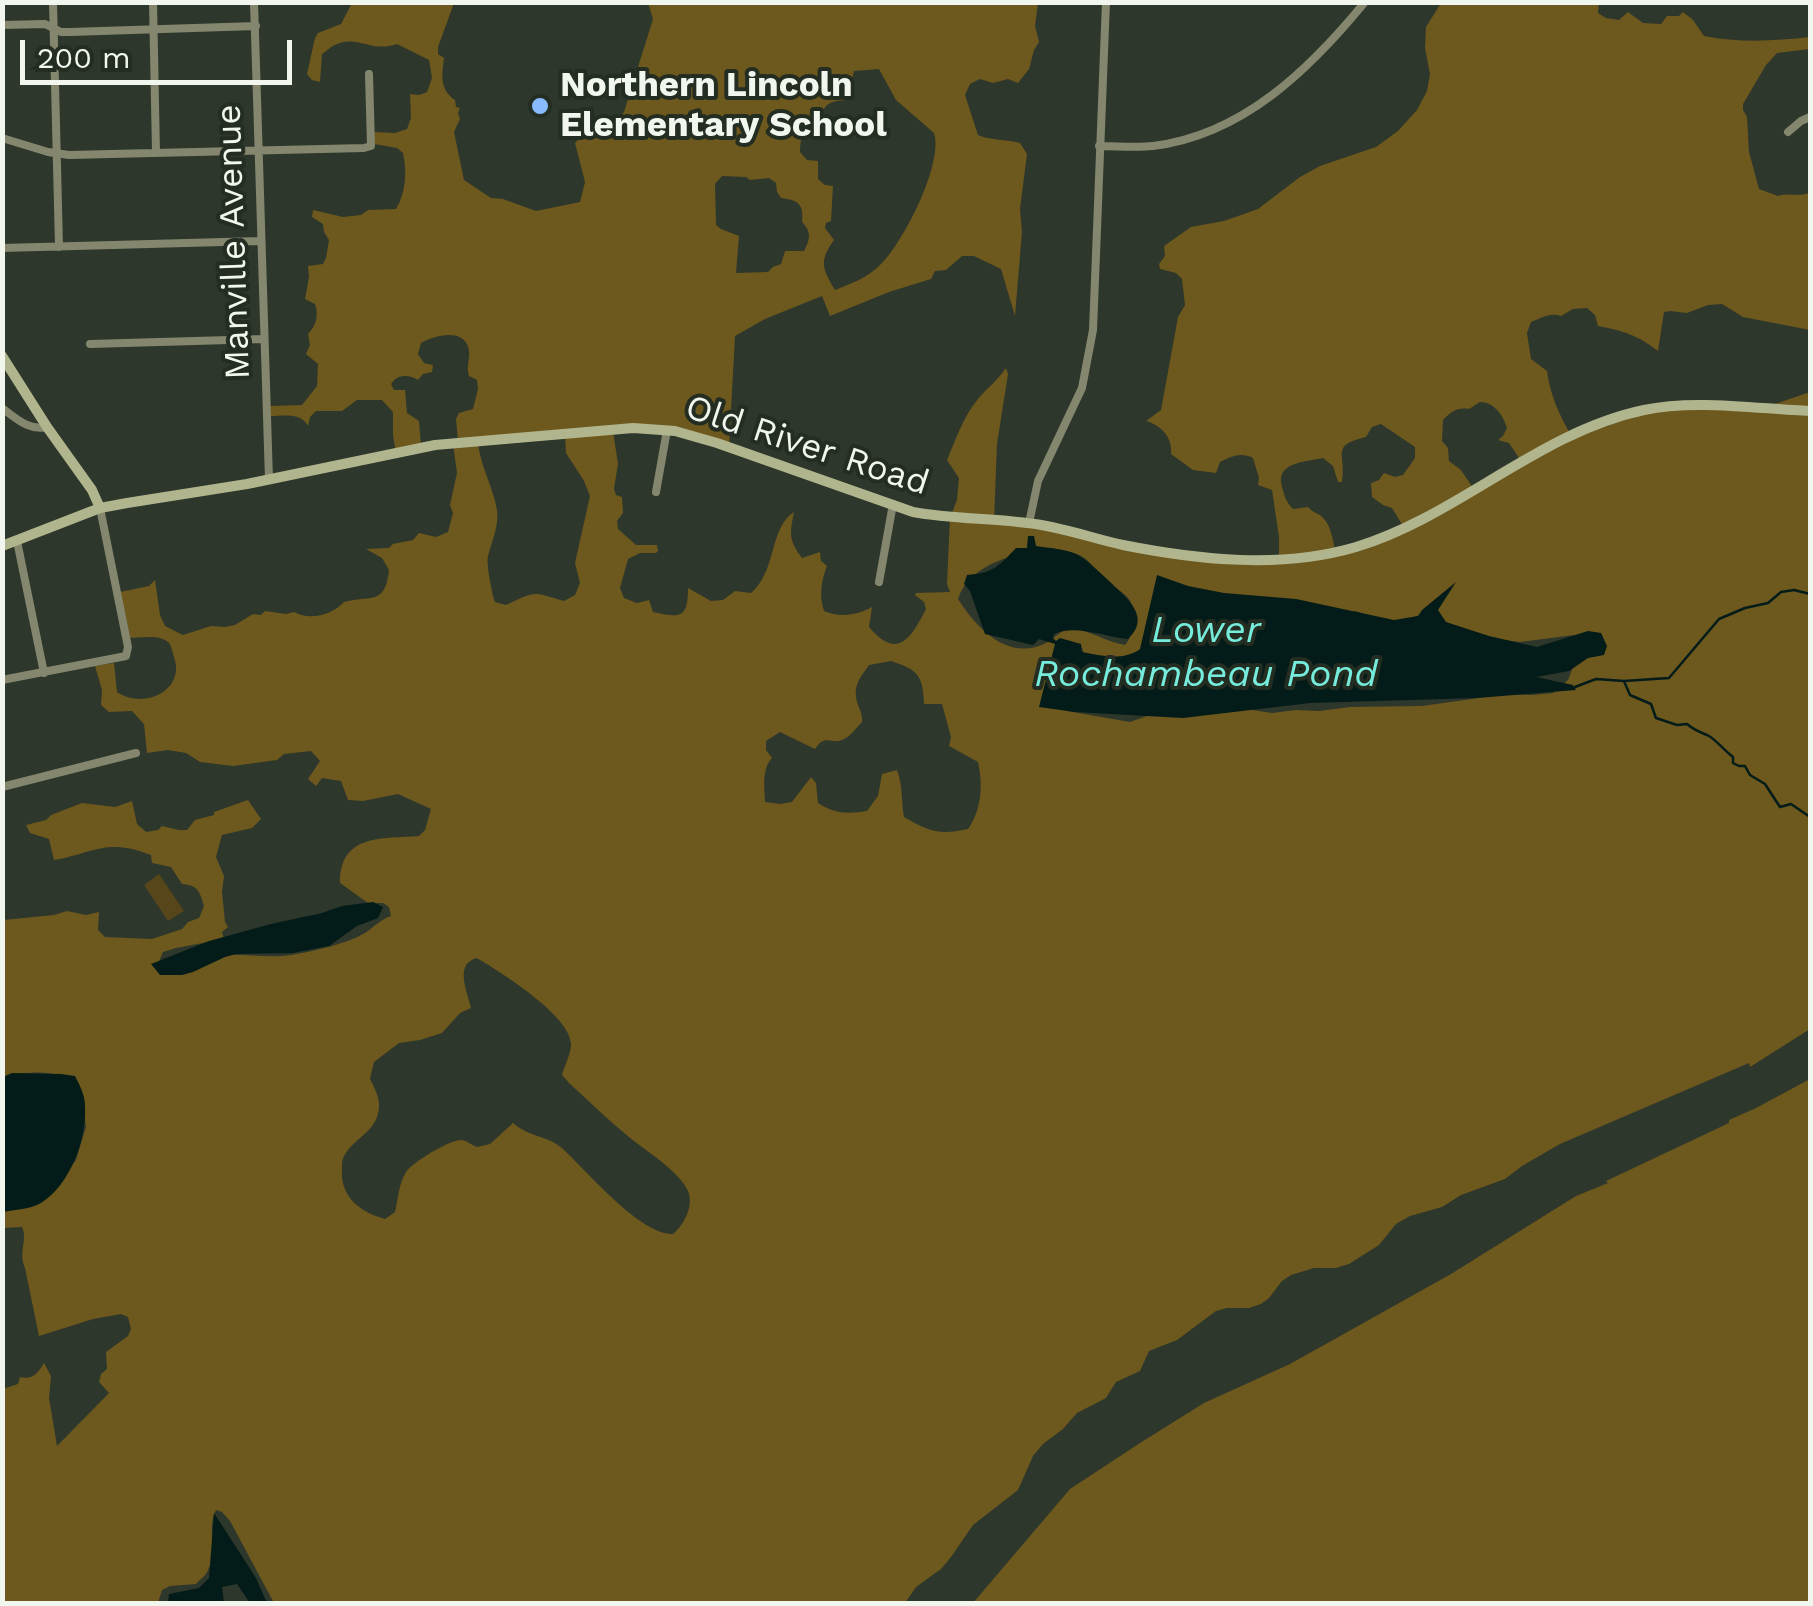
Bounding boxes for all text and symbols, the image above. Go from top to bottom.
scale bar [25,20,298,82]
text: 200 m [37,40,131,75]
place label: Northern Lincoln Elementary School [560,65,887,147]
marker: Northern Lincoln Elementary School [529,95,551,117]
street label: Manville Avenue [208,104,260,380]
street label: Old River Road [680,387,934,505]
water label: Lower Rochambeau Pond [1034,608,1378,698]

